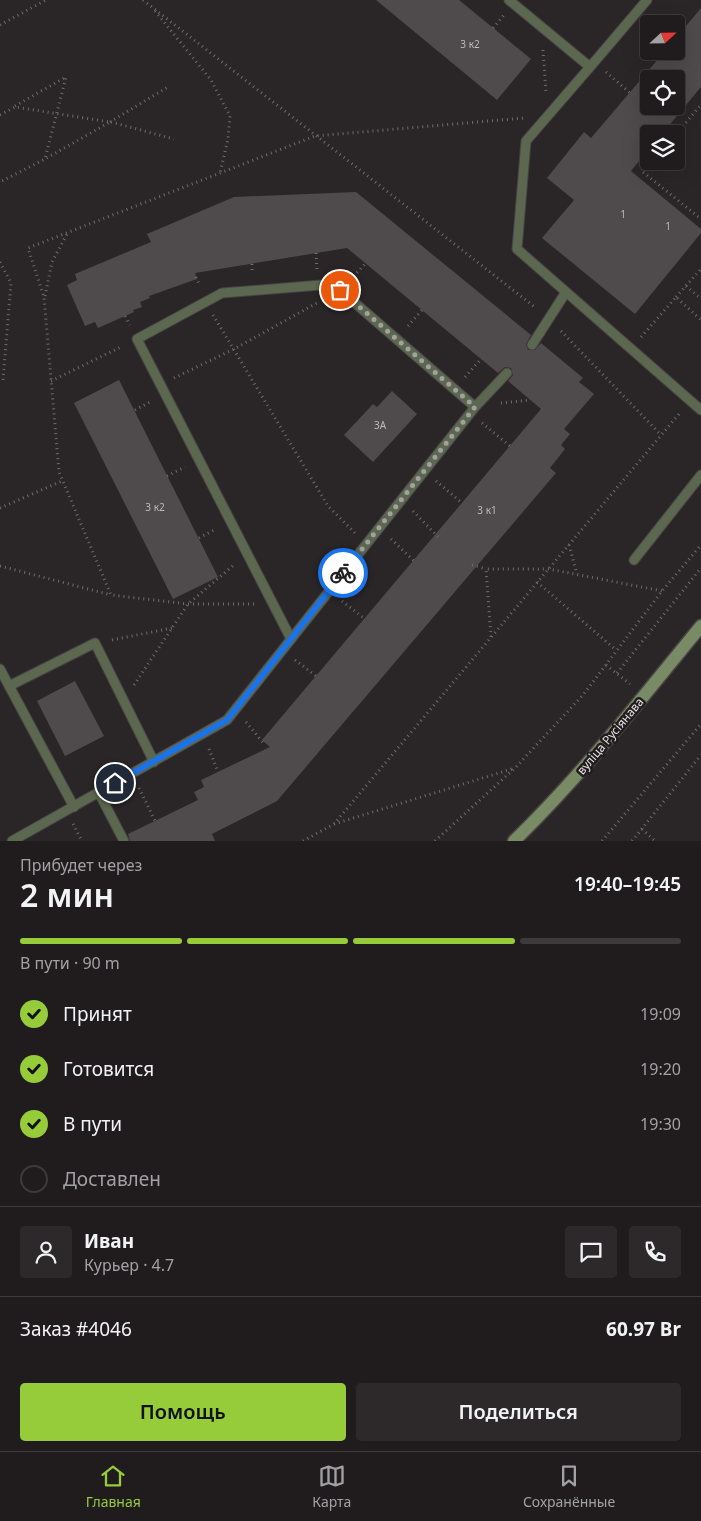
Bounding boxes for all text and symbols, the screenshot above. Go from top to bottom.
north arrow [640,15,685,60]
map controls [640,15,685,170]
house number: 3 к2 [460,37,480,51]
button: locate [640,70,685,115]
button: layers [640,125,685,170]
house number: 1 [620,207,626,221]
house number: 1 [665,219,671,233]
pin [319,269,361,311]
icon: bag [326,276,354,304]
house number: 3А [374,418,387,432]
house number: 3 к2 [145,500,165,514]
house number: 3 к1 [477,503,497,517]
courier [318,548,368,598]
icon: bike [329,559,357,587]
street label: вуліца Русіянава [573,694,647,778]
pin [94,762,136,804]
icon: home [101,769,129,797]
text: Прибудет через [20,854,142,876]
text: 19:40–19:45 [574,871,681,897]
text: 2 мин [20,873,114,916]
text: В пути · 90 m [20,952,120,974]
icon: check [20,1000,48,1028]
text: Принят [63,1001,132,1027]
text: 19:09 [640,1003,681,1025]
icon: check [20,1055,48,1083]
text: Готовится [63,1056,154,1082]
text: 19:20 [640,1058,681,1080]
icon: check [20,1110,48,1138]
text: В пути [63,1111,122,1137]
text: 19:30 [640,1113,681,1135]
text: Доставлен [63,1166,161,1192]
button: person [20,1226,72,1278]
button: chat [565,1226,617,1278]
button: phone [629,1226,681,1278]
text: Иван [84,1228,134,1254]
text: Курьер · 4.7 [84,1254,174,1276]
text: Заказ #4046 [20,1316,132,1342]
text: 60.97 Br [606,1316,681,1342]
button: Помощь [20,1383,346,1441]
button: Поделиться [356,1383,681,1441]
tab: Главная [86,1462,141,1511]
tab: Карта [312,1462,351,1511]
tab: Сохранённые [523,1462,615,1511]

